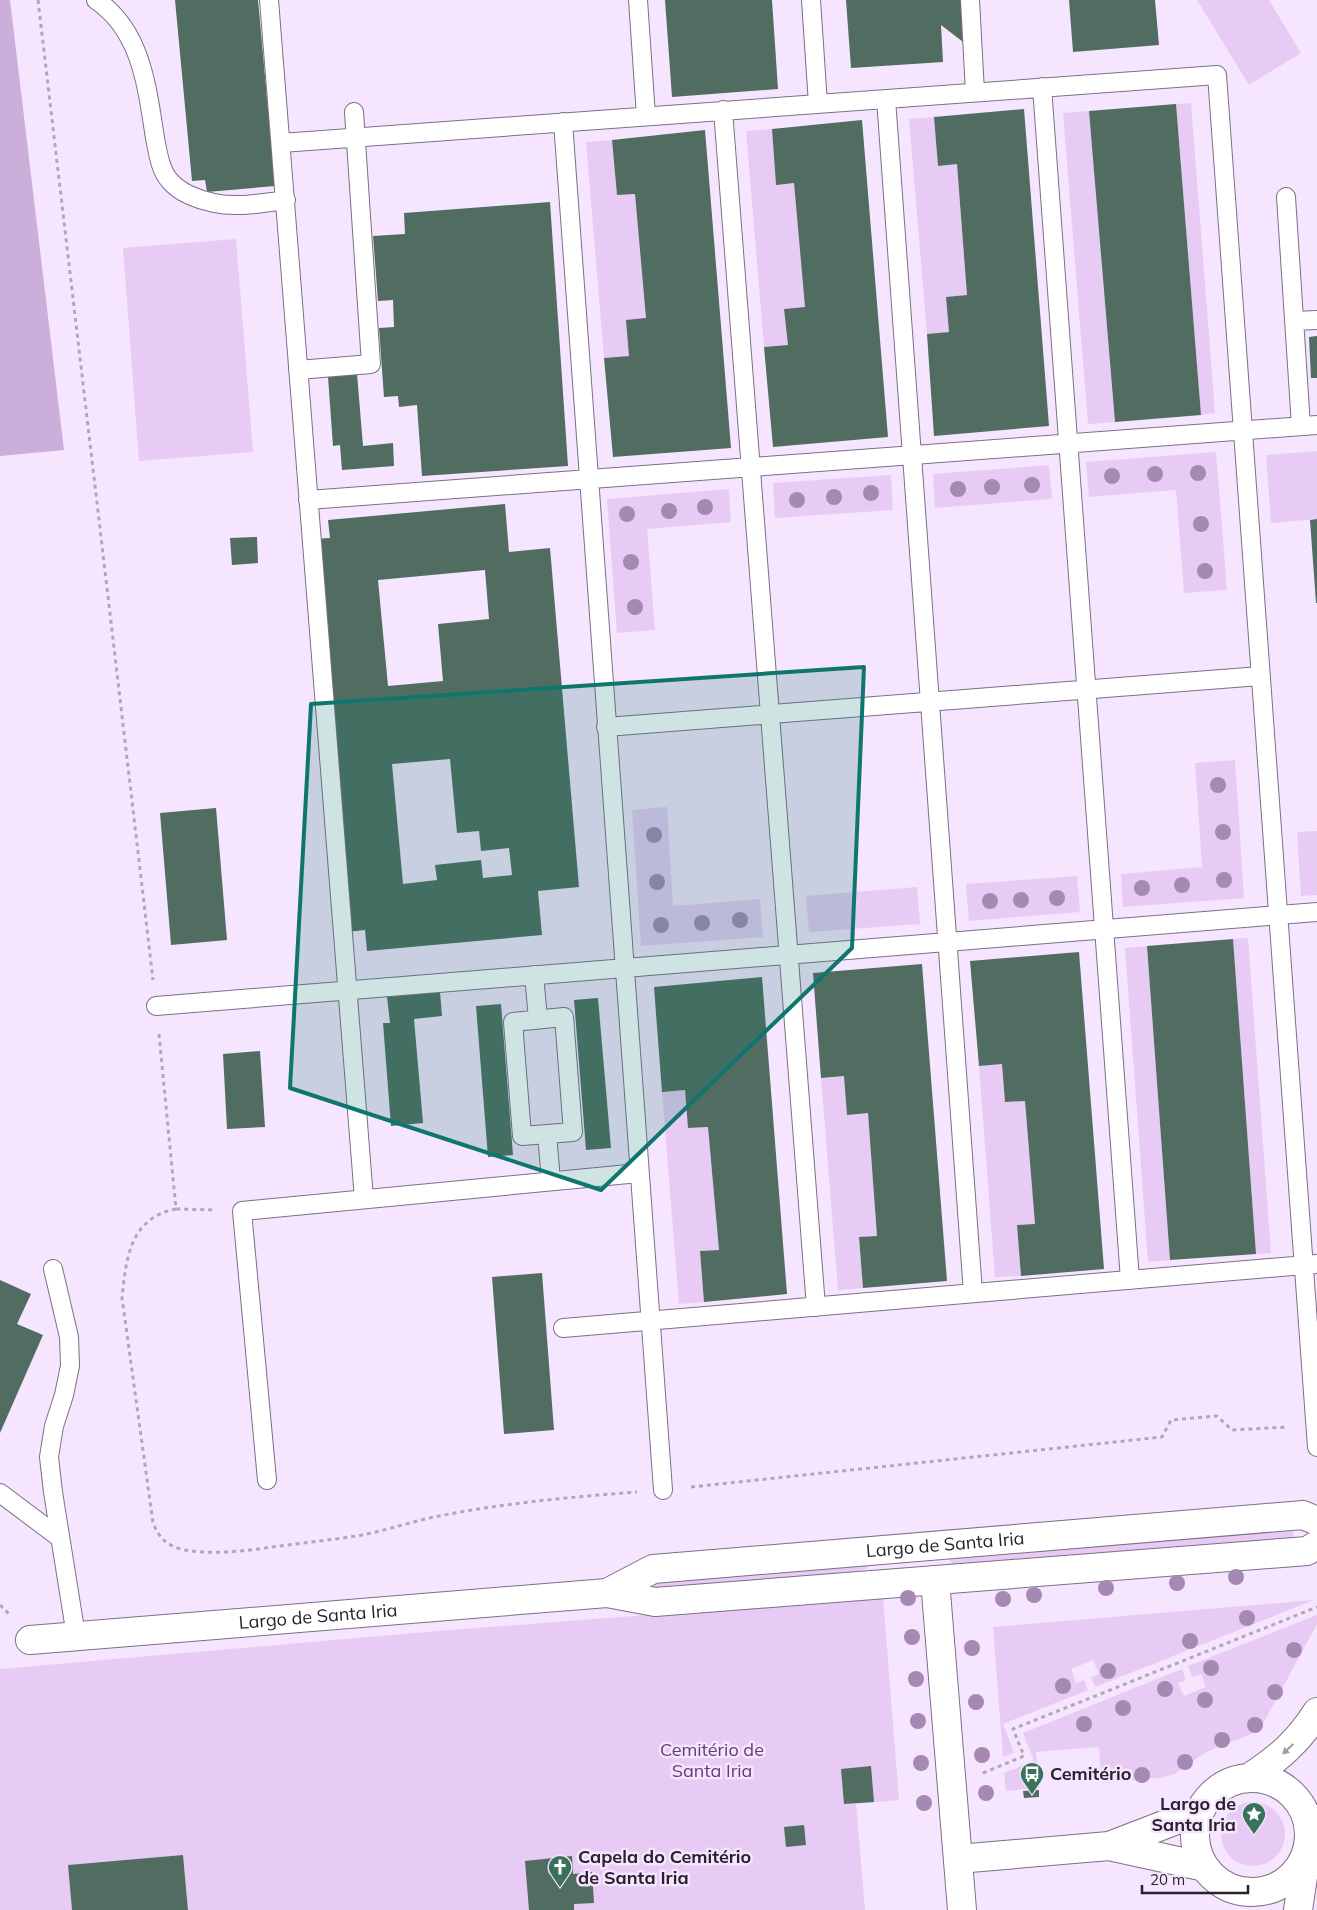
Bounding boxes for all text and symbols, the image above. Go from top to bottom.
street label: Largo de Santa Iria [865,1526,1025,1562]
street label: Largo de Santa Iria [238,1598,398,1634]
park label: Cemitério de Santa Iria [660,1738,764,1782]
one-way arrow [1283,1743,1295,1755]
bus stop icon: Cemitério [1019,1761,1045,1795]
place label: Cemitério [1050,1762,1131,1785]
place label: Largo de Santa Iria [1151,1792,1236,1836]
place icon: Largo de Santa Iria [1241,1801,1267,1835]
place label: Capela do Cemitério de Santa Iria [578,1845,751,1889]
church icon: Capela do Cemitério de Santa Iria [547,1854,573,1888]
scale bar [1142,1862,1248,1894]
text: 20 m [1150,1870,1185,1889]

